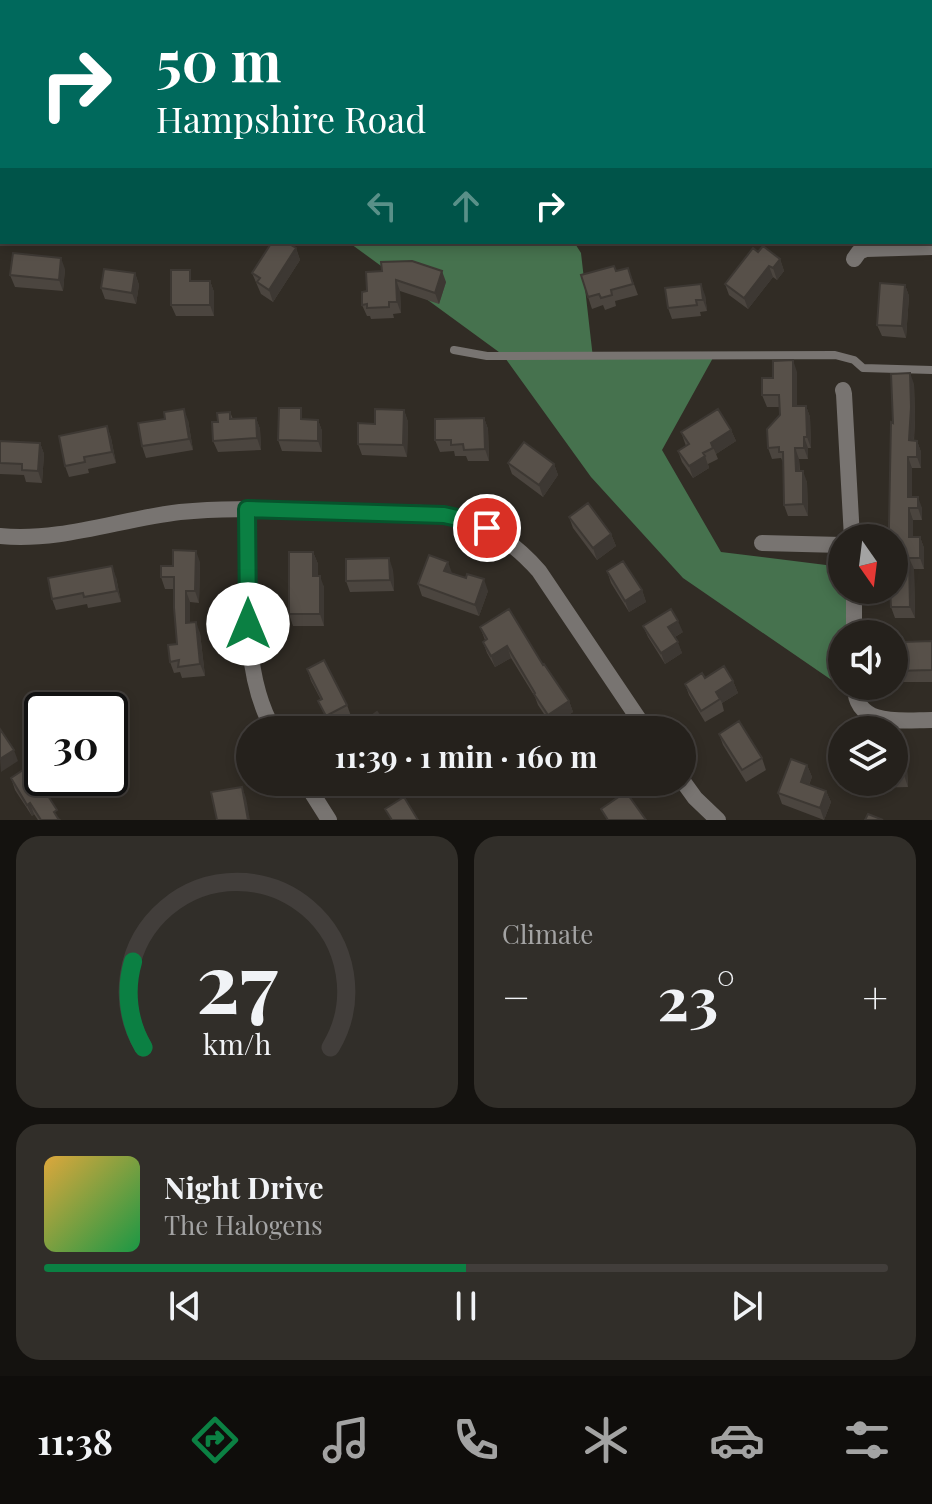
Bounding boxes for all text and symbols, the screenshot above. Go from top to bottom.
text: 50 m [156,22,282,97]
icon: right [24,32,128,136]
text: Hampshire Road [156,94,426,142]
icon: left [360,184,404,228]
icon: ahead [444,184,488,228]
icon: right [528,184,572,228]
pin [453,494,521,562]
icon: arrive [465,506,509,550]
north arrow [828,524,908,604]
map controls [828,524,908,796]
position arrow [206,582,290,666]
button: sound [828,620,908,700]
speed limit sign: 30 [24,692,128,796]
button: layers [828,716,908,796]
text: 11:39 · 1 min · 160 m [335,736,597,776]
text: Climate [502,916,593,951]
text: 27 [196,924,278,1035]
text: 23° [658,956,735,1036]
text: − [502,966,530,1025]
text: + [862,966,888,1025]
text: km/h [203,1024,271,1062]
text: Night Drive [164,1167,324,1207]
text: The Halogens [164,1207,323,1242]
icon: previous [163,1284,207,1328]
icon: pause [444,1284,488,1328]
icon: next [725,1284,769,1328]
icon: directions [187,1412,243,1468]
icon: music [318,1412,374,1468]
icon: phone [448,1412,504,1468]
icon: climate [578,1412,634,1468]
icon: car [709,1412,765,1468]
icon: filters [839,1412,895,1468]
text: 11:38 [37,1416,113,1464]

